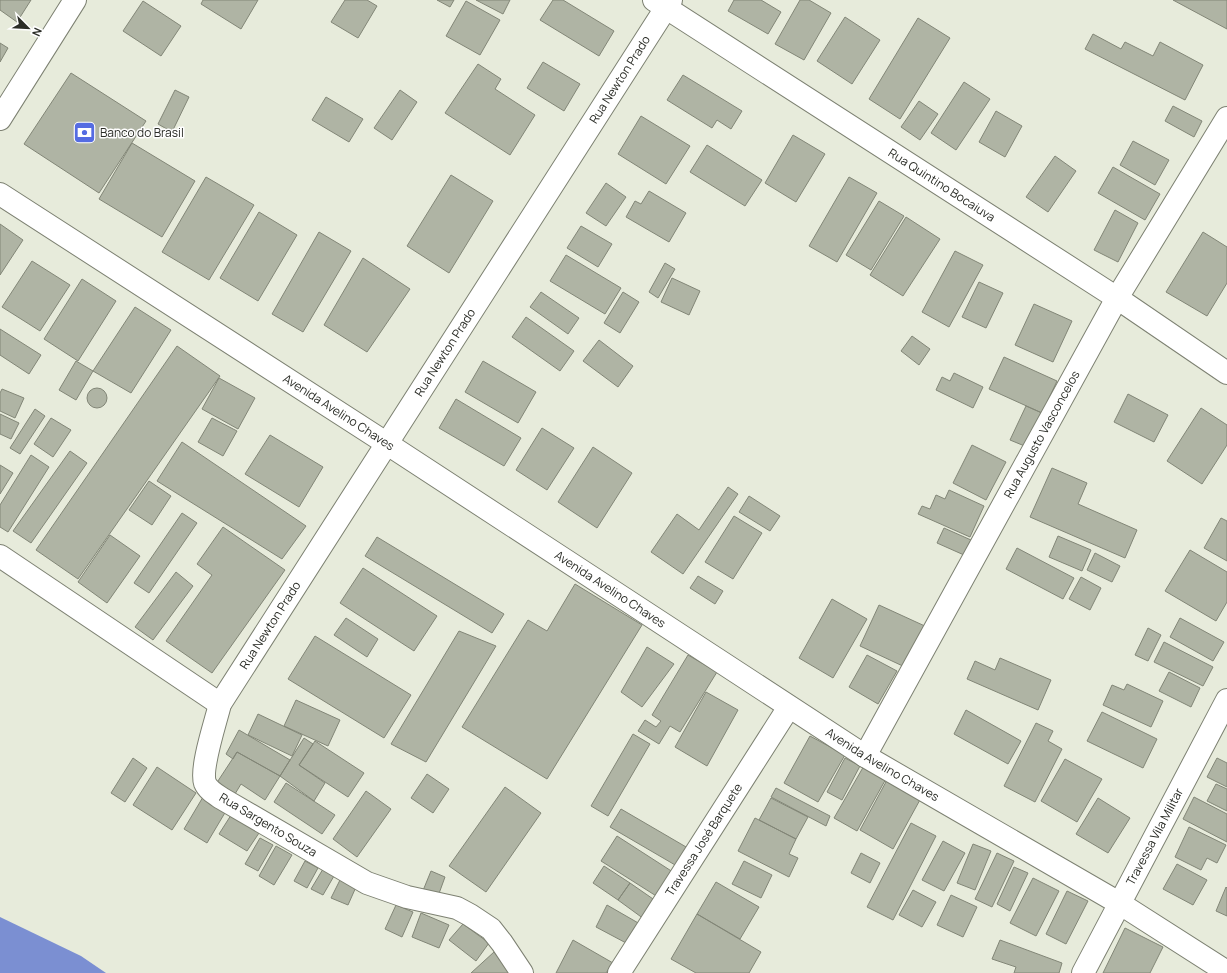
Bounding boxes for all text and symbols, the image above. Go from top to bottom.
north arrow [8,8,48,48]
text: N [29,26,46,39]
street label: Rua Newton Prado [585,32,654,127]
bank icon: Banco do Brasil [72,120,98,146]
place label: Banco do Brasil [100,124,184,141]
street label: Rua Quintino Bocaiuva [885,144,999,225]
street label: Rua Newton Prado [410,305,479,400]
street label: Rua Augusto Vasconcelos [1000,367,1083,501]
street label: Avenida Avelino Chaves [280,370,398,454]
street label: Avenida Avelino Chaves [551,546,669,632]
street label: Rua Newton Prado [235,578,304,672]
street label: Avenida Avelino Chaves [823,724,942,805]
street label: Travessa José Barquete [661,780,746,899]
street label: Travessa Vila Militar [1122,784,1187,888]
street label: Rua Sargento Souza [216,789,320,861]

